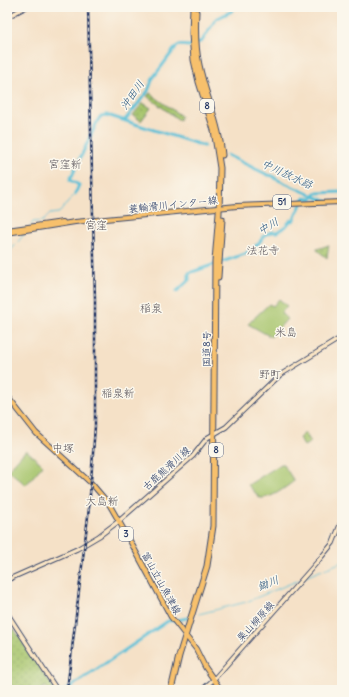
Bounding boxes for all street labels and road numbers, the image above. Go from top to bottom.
road number: 8 [200,99,214,113]
street label: 蓑輪滑川インター線 [128,193,218,216]
road number: 51 [273,195,291,209]
street label: 国道8号 [200,331,213,367]
street label: 古鹿熊滑川線 [140,443,193,493]
road number: 8 [209,443,223,457]
road number: 3 [119,527,133,541]
street label: 富山立山魚津線 [139,549,184,617]
street label: 栗山柳原線 [234,598,277,644]

